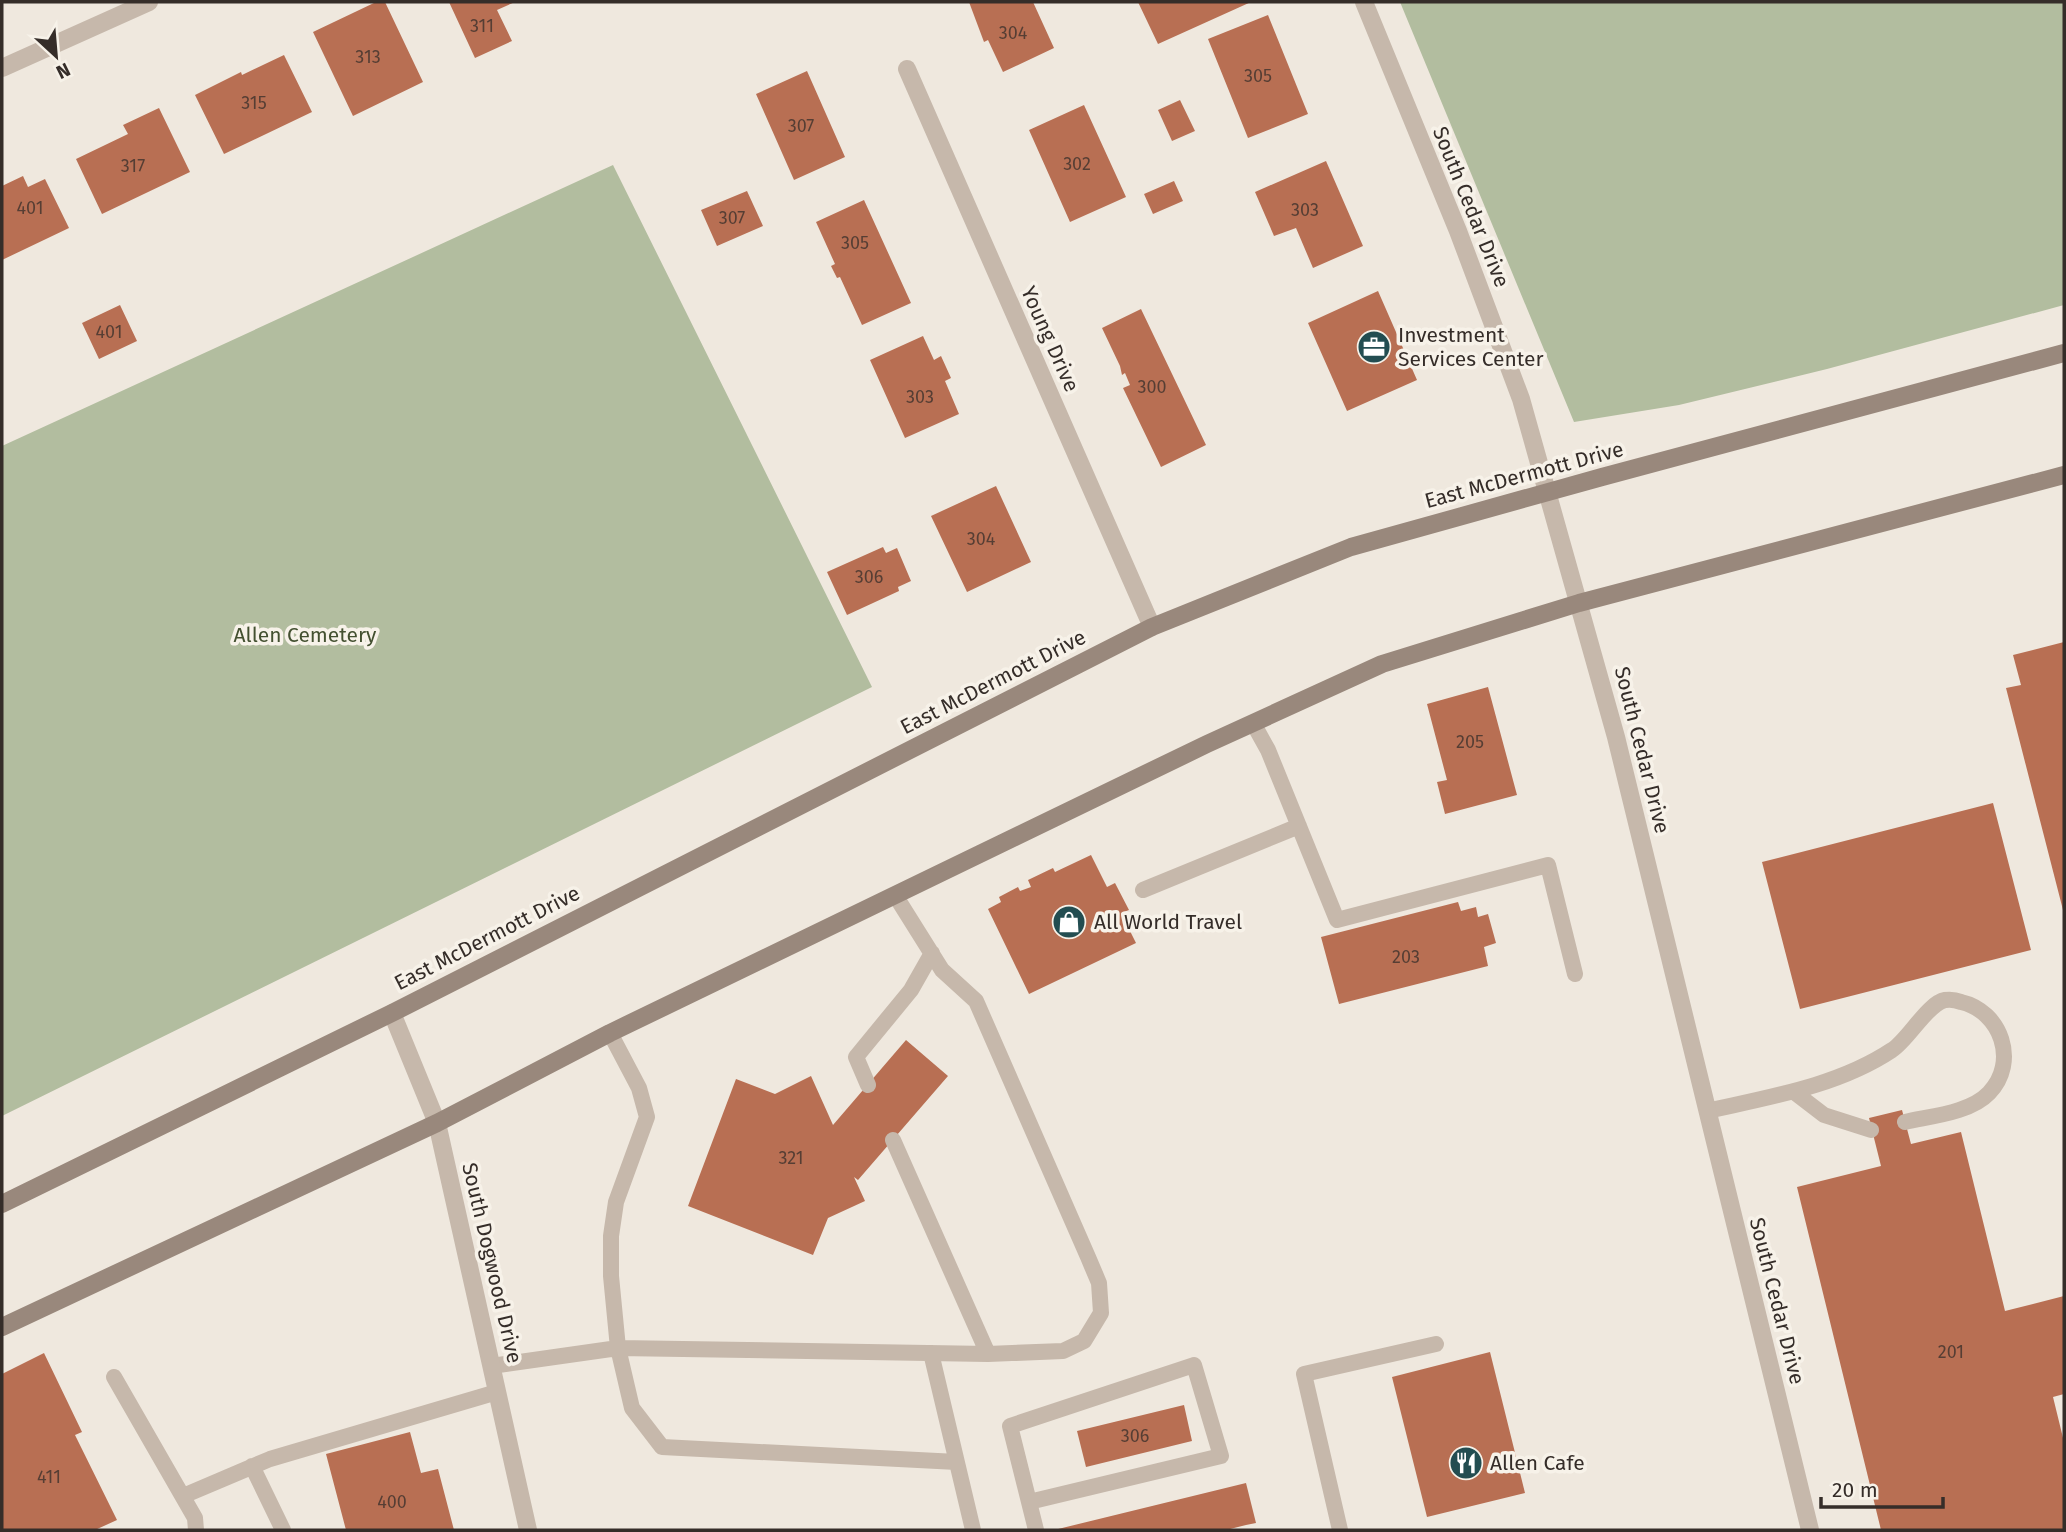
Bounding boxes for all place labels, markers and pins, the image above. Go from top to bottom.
place label: Investment Services Center [1398,322,1544,372]
office icon: Investment Services Center [1355,328,1393,366]
shop icon: All World Travel [1050,903,1088,941]
place label: All World Travel [1094,909,1242,935]
restaurant icon: Allen Cafe [1447,1444,1485,1482]
place label: Allen Cafe [1490,1450,1585,1476]

